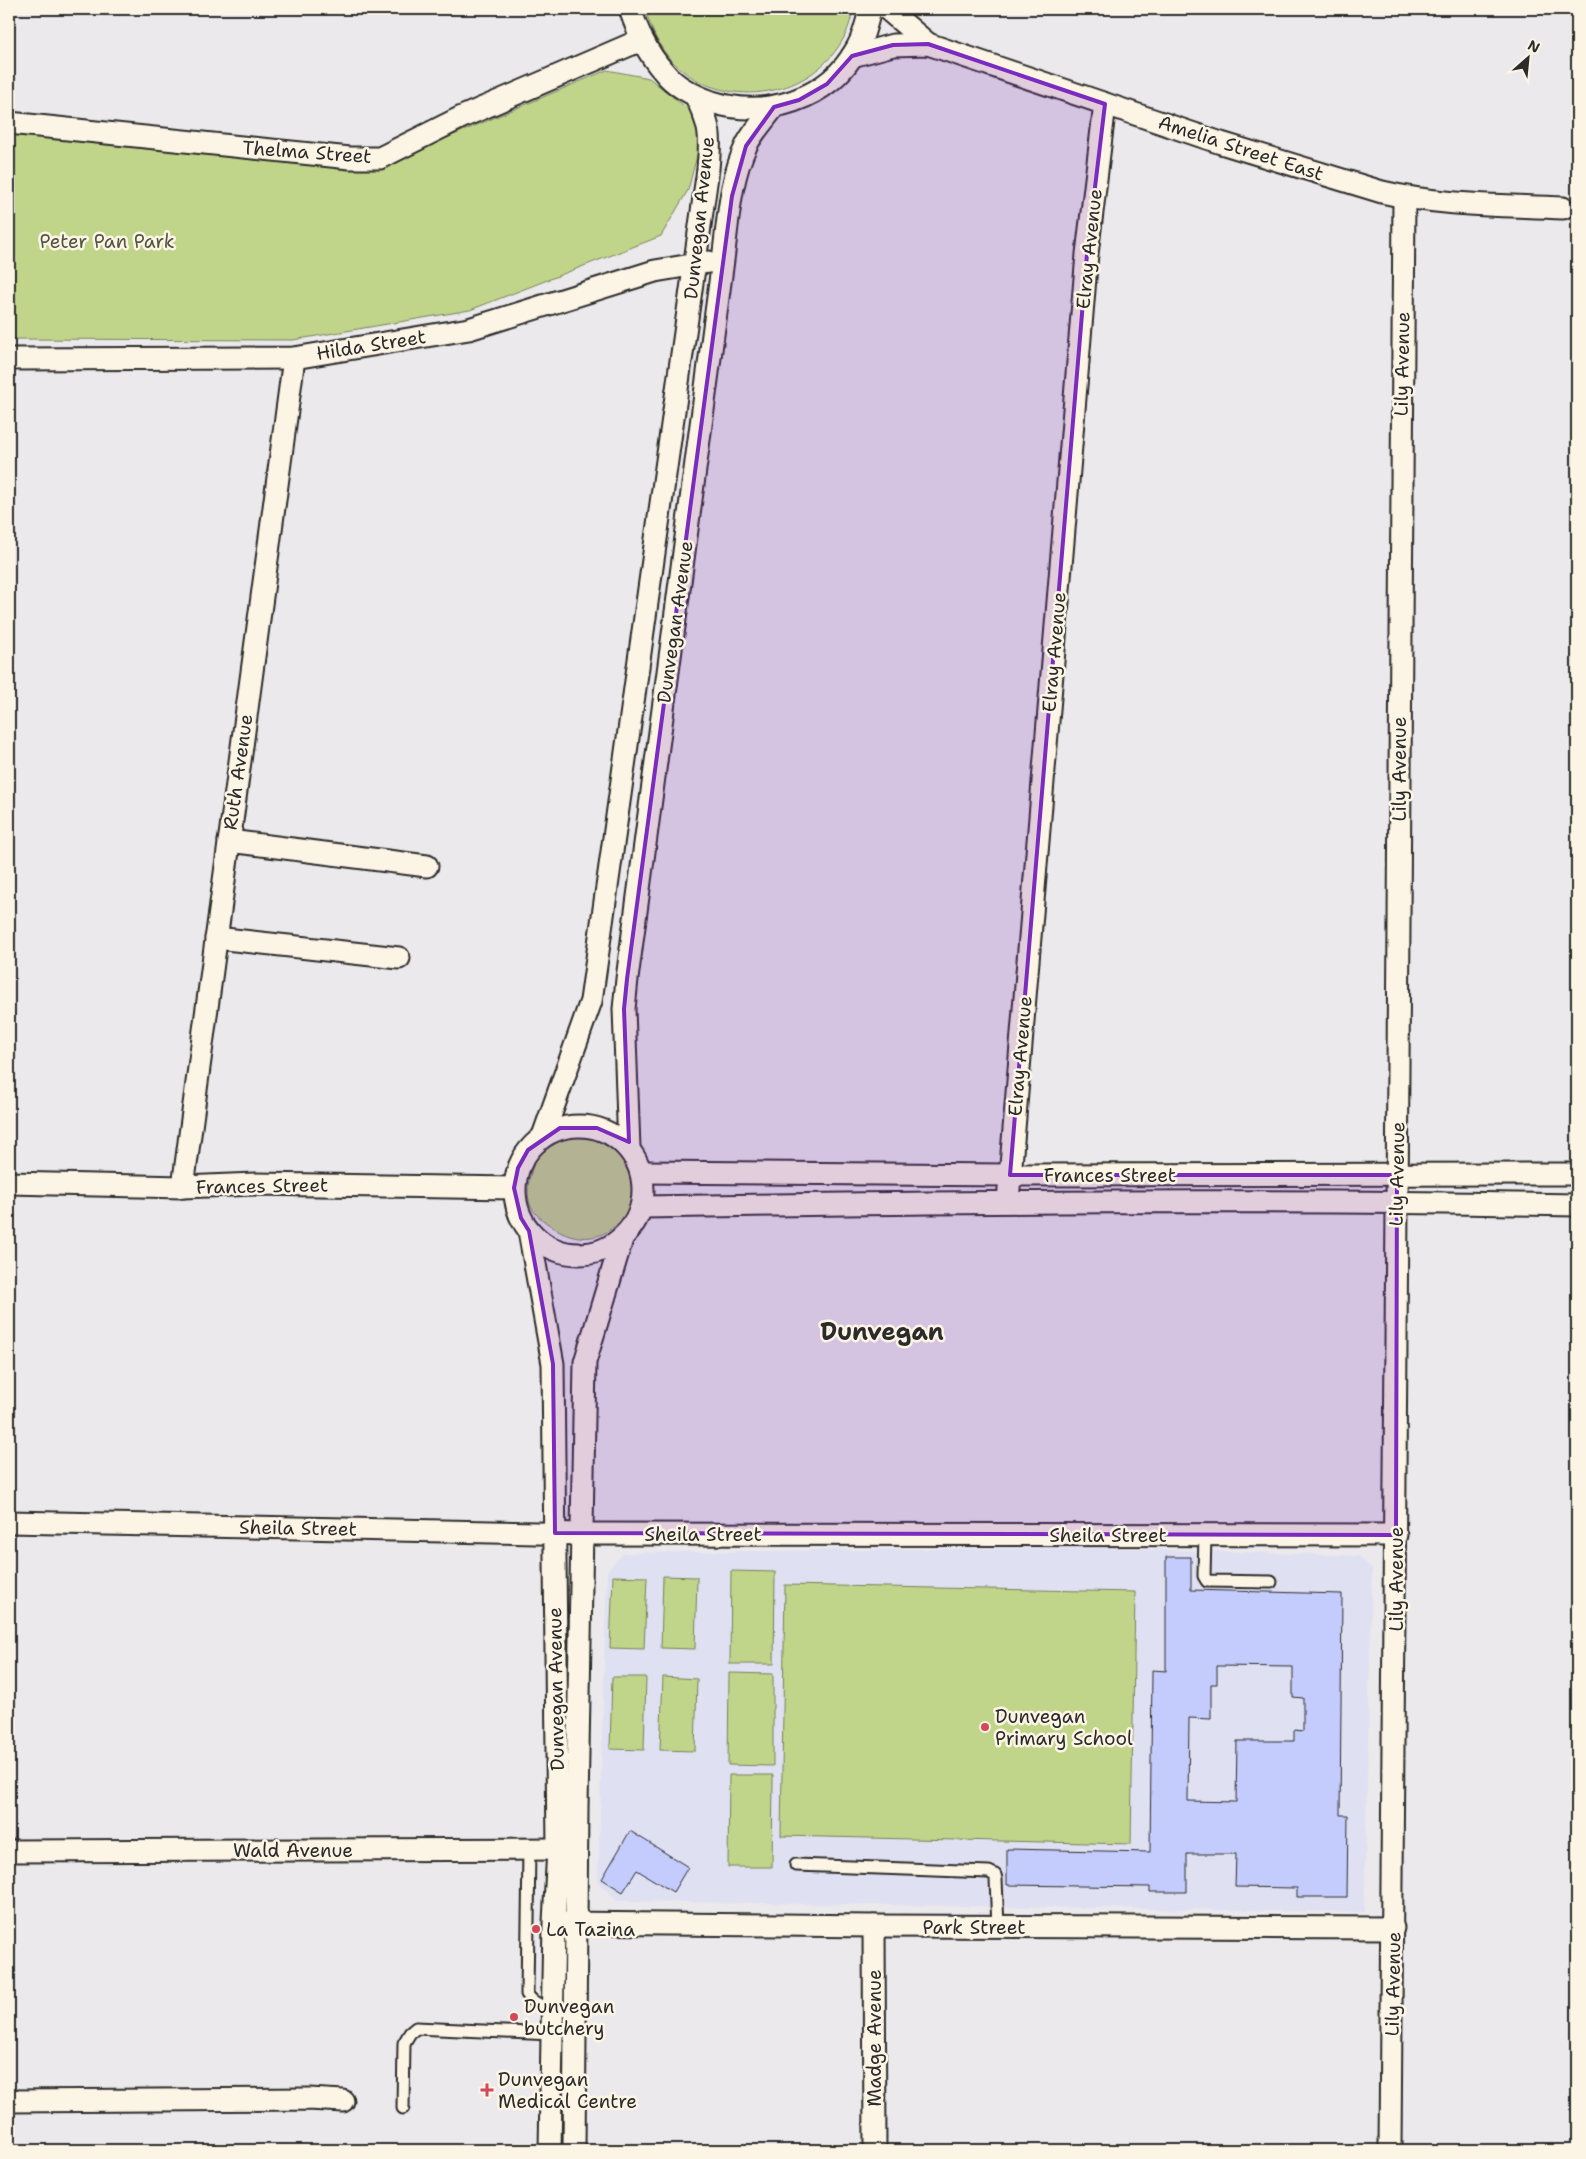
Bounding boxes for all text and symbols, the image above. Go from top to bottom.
north arrow [1504,32,1554,82]
text: N [1525,36,1543,57]
street label: Amelia Street East [1155,109,1327,187]
street label: Thelma Street [242,135,372,169]
street label: Dunvegan Avenue [678,135,720,301]
street label: Elray Avenue [1070,188,1108,310]
park label: Peter Pan Park [39,229,175,254]
street label: Lily Avenue [1389,311,1415,417]
street label: Hilda Street [314,324,428,366]
street label: Dunvegan Avenue [651,539,699,705]
street label: Elray Avenue [1036,591,1072,713]
street label: Ruth Avenue [217,712,259,832]
street label: Lily Avenue [1387,717,1412,821]
street label: Elray Avenue [1002,995,1038,1117]
street label: Lily Avenue [1384,1121,1410,1227]
street label: Frances Street [1044,1163,1176,1188]
street label: Frances Street [196,1172,328,1200]
district label: Dunvegan [820,1316,944,1348]
street label: Sheila Street [239,1514,357,1542]
street label: Sheila Street [644,1522,762,1547]
street label: Sheila Street [1049,1523,1167,1548]
street label: Lily Avenue [1384,1527,1409,1631]
street label: Dunvegan Avenue [542,1607,570,1771]
place label: Dunvegan Primary School [995,1704,1133,1751]
marker: Dunvegan Primary School [979,1721,991,1733]
street label: Wald Avenue [233,1838,353,1863]
street label: Park Street [922,1915,1026,1940]
place label: La Tazina [546,1917,635,1942]
marker: La Tazina [530,1923,542,1935]
street label: Lily Avenue [1380,1931,1406,2037]
street label: Madge Avenue [862,1969,887,2107]
place label: Dunvegan butchery [524,1994,614,2041]
marker: Dunvegan butchery [508,2011,520,2023]
place label: Dunvegan Medical Centre [498,2067,637,2114]
marker: Dunvegan Medical Centre [480,2083,494,2097]

